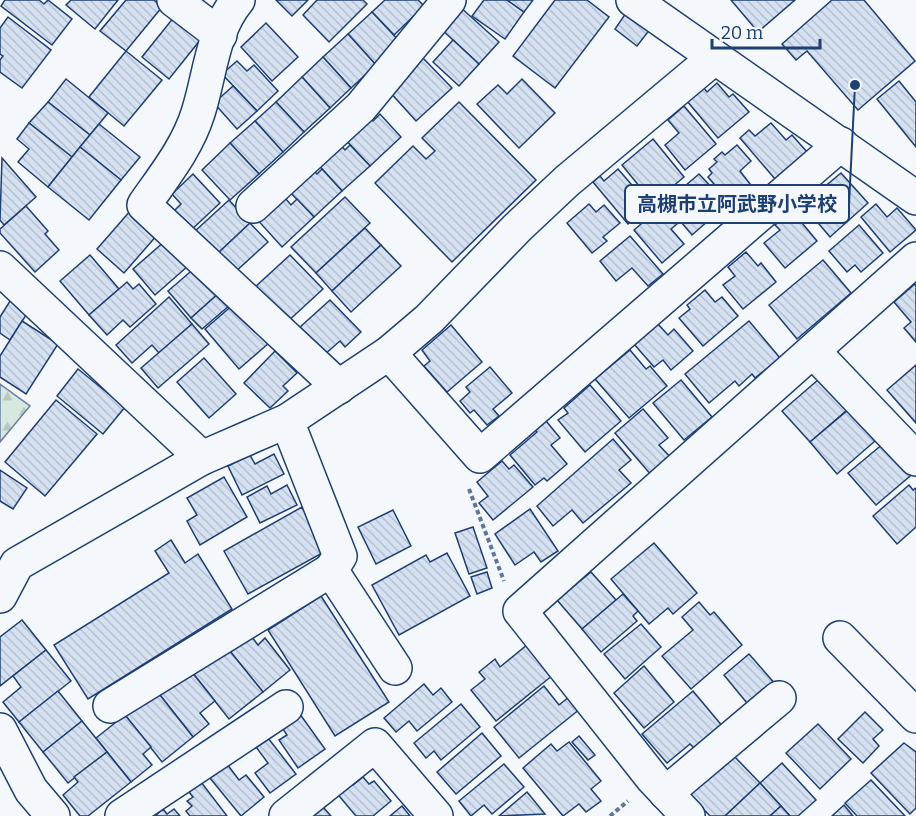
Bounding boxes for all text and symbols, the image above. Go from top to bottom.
scale bar [712,12,820,50]
text: 20 m [721,22,763,44]
callout: 高槻市立阿武野小学校 [625,185,849,223]
text: 高槻市立阿武野小学校 [637,192,837,216]

